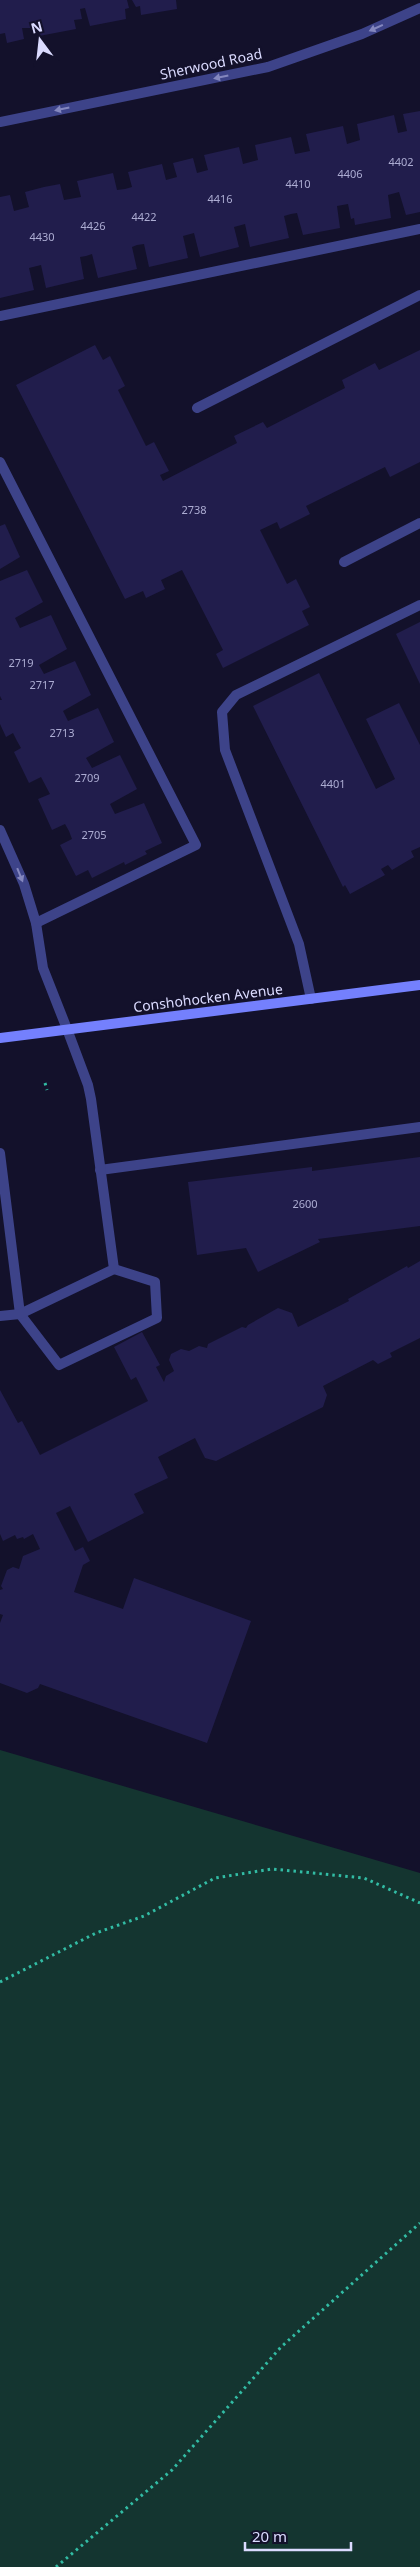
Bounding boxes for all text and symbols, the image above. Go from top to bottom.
north arrow [15,15,65,65]
text: N [29,16,44,38]
one-way arrow [369,25,383,33]
street label: Sherwood Road [158,43,264,84]
one-way arrow [213,73,229,81]
one-way arrow [54,105,69,113]
house number: 4402 [388,154,414,169]
house number: 4406 [337,166,363,181]
house number: 4410 [285,176,311,191]
house number: 4416 [207,191,233,206]
house number: 4422 [131,209,157,224]
house number: 4426 [80,218,106,233]
house number: 4430 [29,229,55,244]
house number: 2738 [181,502,207,517]
house number: 2719 [8,655,34,670]
house number: 2717 [29,677,55,692]
house number: 2713 [49,725,75,740]
house number: 2709 [74,770,100,785]
house number: 4401 [320,776,346,791]
house number: 2705 [81,827,107,842]
one-way arrow [16,868,24,883]
street label: Conshohocken Avenue [132,979,284,1016]
house number: 2600 [292,1196,318,1211]
scale bar [245,2520,351,2552]
text: 20 m [252,2526,287,2546]

